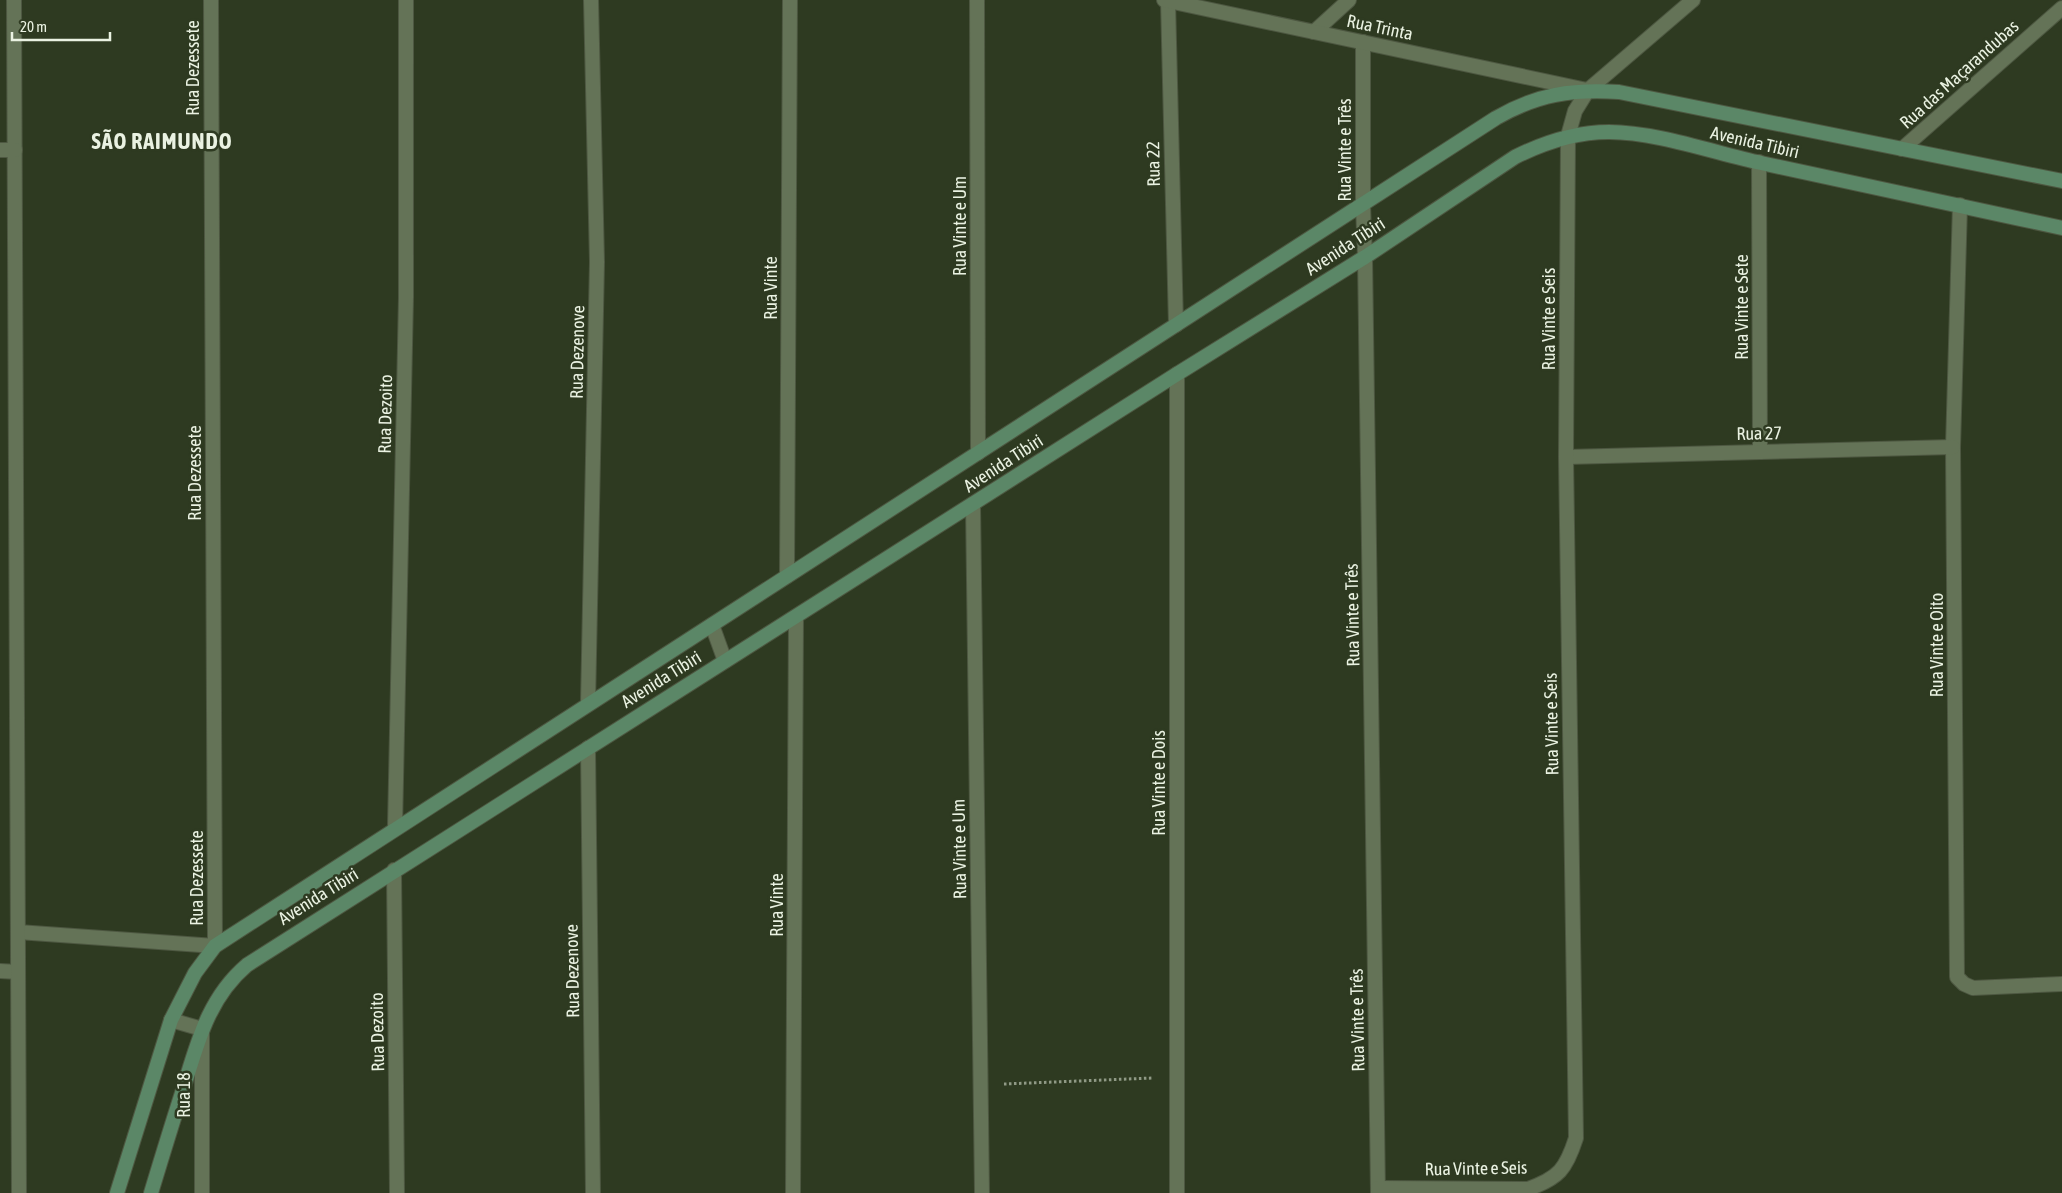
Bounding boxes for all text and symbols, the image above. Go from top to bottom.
scale bar [12,10,110,42]
street label: Rua Trinta [1345,10,1415,44]
street label: Rua das Maçarandubas [1895,15,2023,133]
text: 20 m [20,18,47,35]
street label: Rua Dezessete [182,20,203,116]
street label: Rua Vinte e Três [1334,98,1355,202]
street label: Avenida Tibiri [1709,122,1801,162]
district label: SÃO RAIMUNDO [91,128,233,154]
street label: Rua 22 [1142,141,1164,187]
street label: Rua Vinte e Um [949,176,970,276]
street label: Avenida Tibiri [1301,213,1389,279]
street label: Rua Vinte e Sete [1731,254,1752,360]
street label: Rua Vinte [760,256,781,320]
street label: Rua Vinte e Seis [1538,268,1559,370]
street label: Rua Dezenove [566,305,588,399]
street label: Rua Dezoito [374,374,396,454]
street label: Rua 27 [1736,422,1782,444]
street label: Rua Dezessete [184,425,205,521]
street label: Avenida Tibiri [959,430,1047,496]
street label: Rua Vinte e Três [1341,563,1363,667]
street label: Rua Vinte e Oito [1926,593,1947,697]
street label: Avenida Tibiri [617,646,705,712]
street label: Rua Vinte e Seis [1540,672,1562,776]
street label: Rua Vinte e Dois [1148,730,1169,836]
street label: Rua Vinte e Um [948,799,970,899]
street label: Rua Dezessete [186,830,207,926]
street label: Avenida Tibiri [274,863,362,929]
street label: Rua Vinte [766,873,787,937]
street label: Rua Dezenove [561,924,583,1018]
street label: Rua Vinte e Três [1346,968,1368,1072]
street label: Rua Dezoito [366,992,388,1072]
street label: Rua 18 [173,1072,194,1118]
street label: Rua Vinte e Seis [1424,1157,1528,1179]

